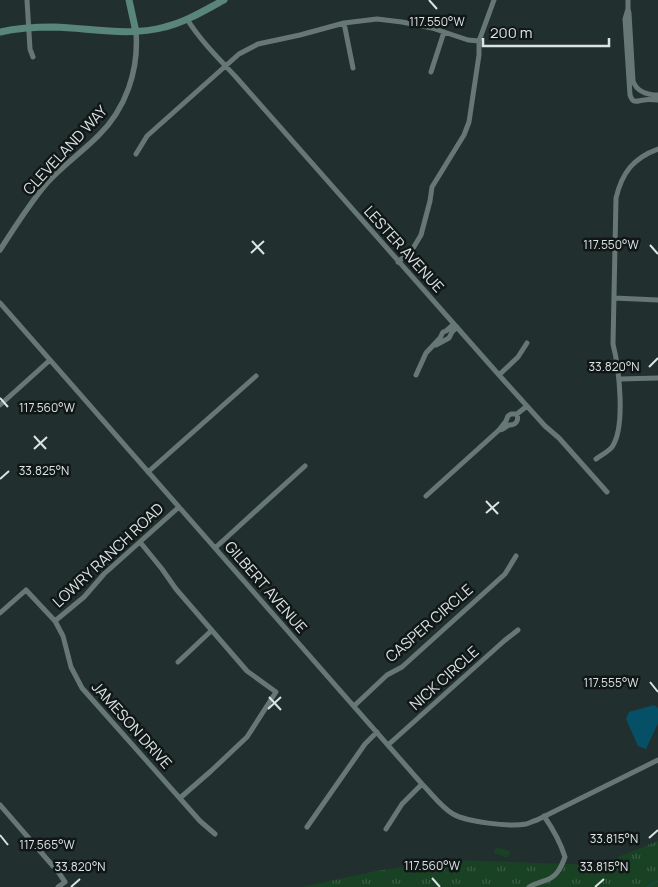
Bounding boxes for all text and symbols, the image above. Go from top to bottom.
text: 117.550°W [409,13,465,30]
scale bar [483,15,609,47]
text: 200 m [490,22,533,43]
street label: CLEVELAND WAY [18,100,112,199]
street label: LESTER AVENUE [359,201,449,297]
text: 117.550°W [583,236,639,253]
text: 33.820°N [588,358,640,375]
text: 117.560°W [19,399,76,416]
text: 33.825°N [19,462,69,479]
street label: LOWRY RANCH ROAD [48,498,168,612]
street label: GILBERT AVENUE [220,536,312,638]
street label: CASPER CIRCLE [381,579,477,667]
street label: NICK CIRCLE [405,641,483,715]
text: 117.555°W [583,674,639,691]
street label: JAMESON DRIVE [87,677,177,773]
text: 33.815°N [590,830,638,847]
text: 117.565°W [19,836,76,853]
text: 117.560°W [404,857,461,874]
text: 33.820°N [54,858,106,875]
text: 33.815°N [580,858,628,875]

